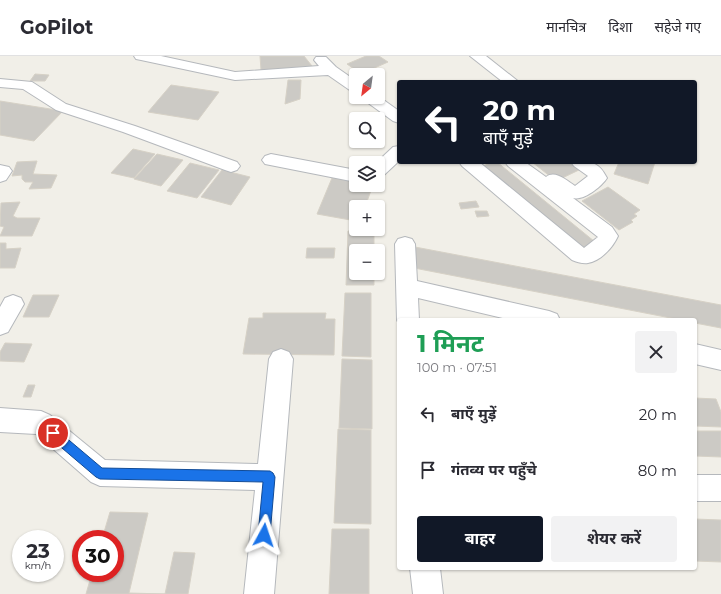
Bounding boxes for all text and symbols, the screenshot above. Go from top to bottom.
text: GoPilot [20,16,93,39]
text: मानचित्र [546,18,586,36]
text: दिशा [608,18,632,36]
text: सहेजे गए [654,18,701,36]
north arrow [349,68,385,104]
map controls [349,68,385,280]
text: 20 m [483,93,556,127]
icon: left [417,96,469,148]
button: search [349,112,385,148]
text: बाएँ मुड़ें [483,127,533,149]
button: layers [349,156,385,192]
button: + [349,200,385,236]
button: − [349,244,385,280]
text: 1 मिनट [417,329,484,358]
button: close [635,331,677,373]
text: 100 m · 07:51 [417,359,497,375]
icon: left [417,403,439,425]
text: बाएँ मुड़ें [451,404,496,423]
text: 20 m [639,405,677,424]
pin [36,416,70,450]
icon: arrive [42,422,64,444]
icon: arrive [417,459,439,481]
text: गंतव्य पर पहुँचे [451,460,537,479]
text: 80 m [638,461,677,480]
position arrow [243,514,285,556]
button: बाहर [417,516,543,562]
button: शेयर करें [551,516,677,562]
speed limit sign: 30 [72,530,124,582]
text: 23 [26,539,50,563]
text: km/h [25,559,51,572]

